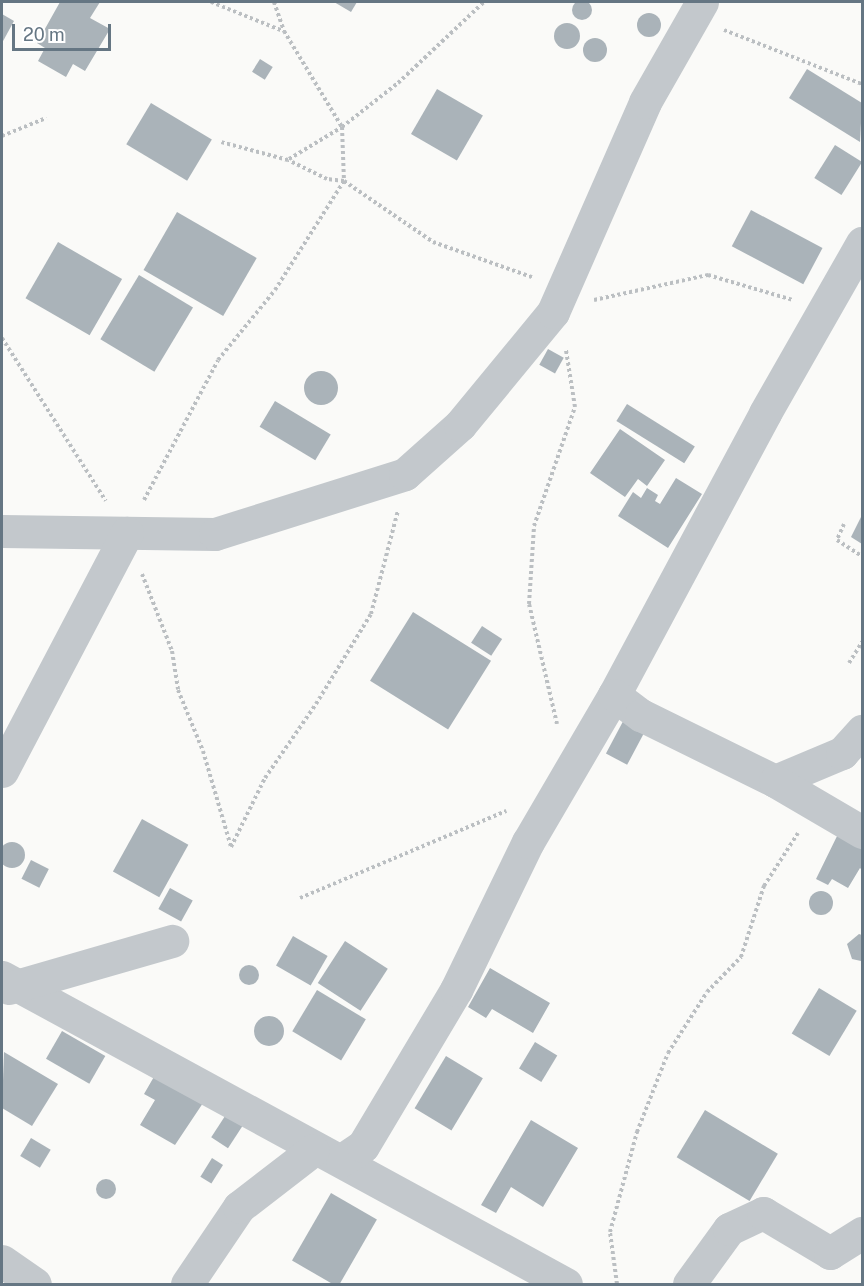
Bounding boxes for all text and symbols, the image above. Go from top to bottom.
scale bar [15,12,114,50]
text: 20 m [23,24,65,45]

